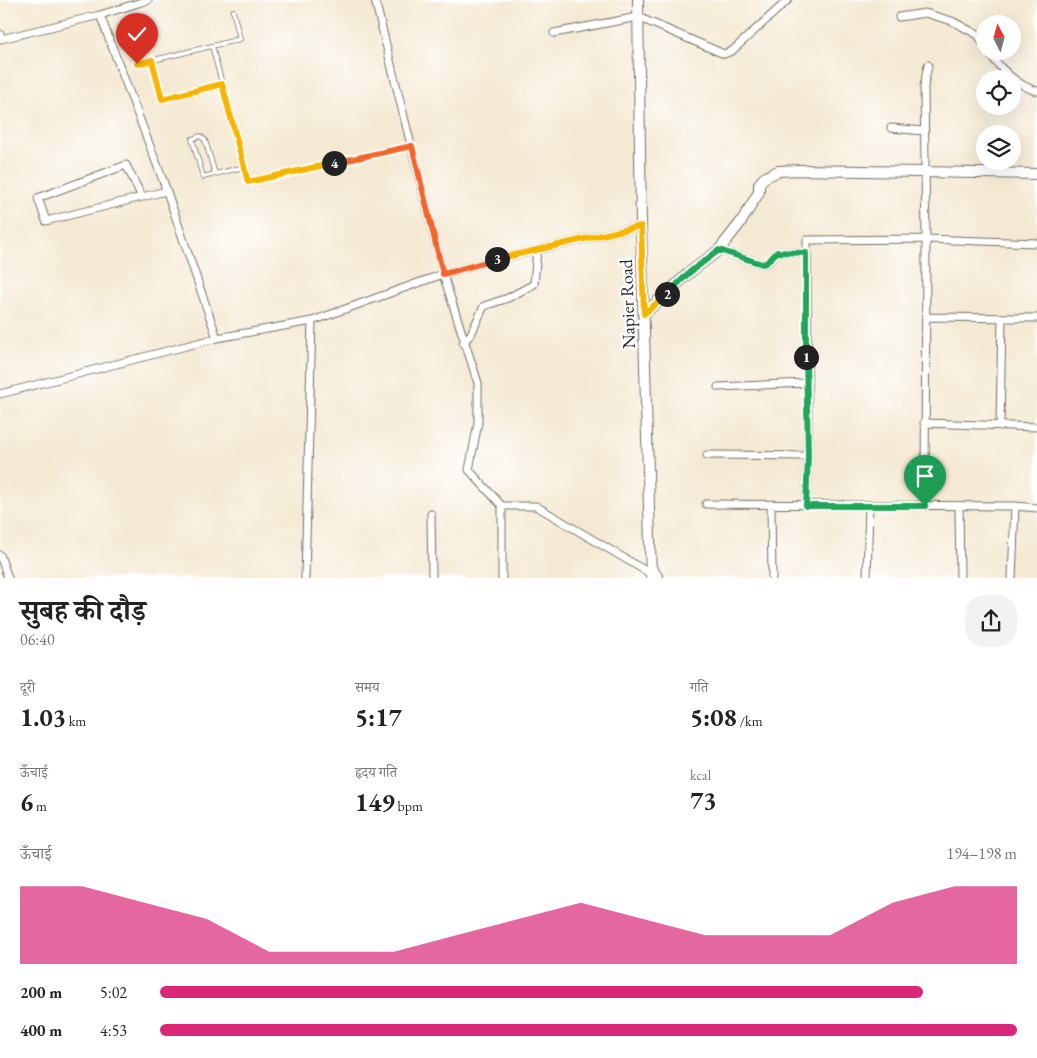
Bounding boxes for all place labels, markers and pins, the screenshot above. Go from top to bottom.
pin [116,13,158,64]
pin: 4 [322,150,346,176]
pin: 3 [484,246,510,272]
pin: 2 [654,282,680,306]
pin: 1 [794,344,818,370]
pin [904,455,946,506]

